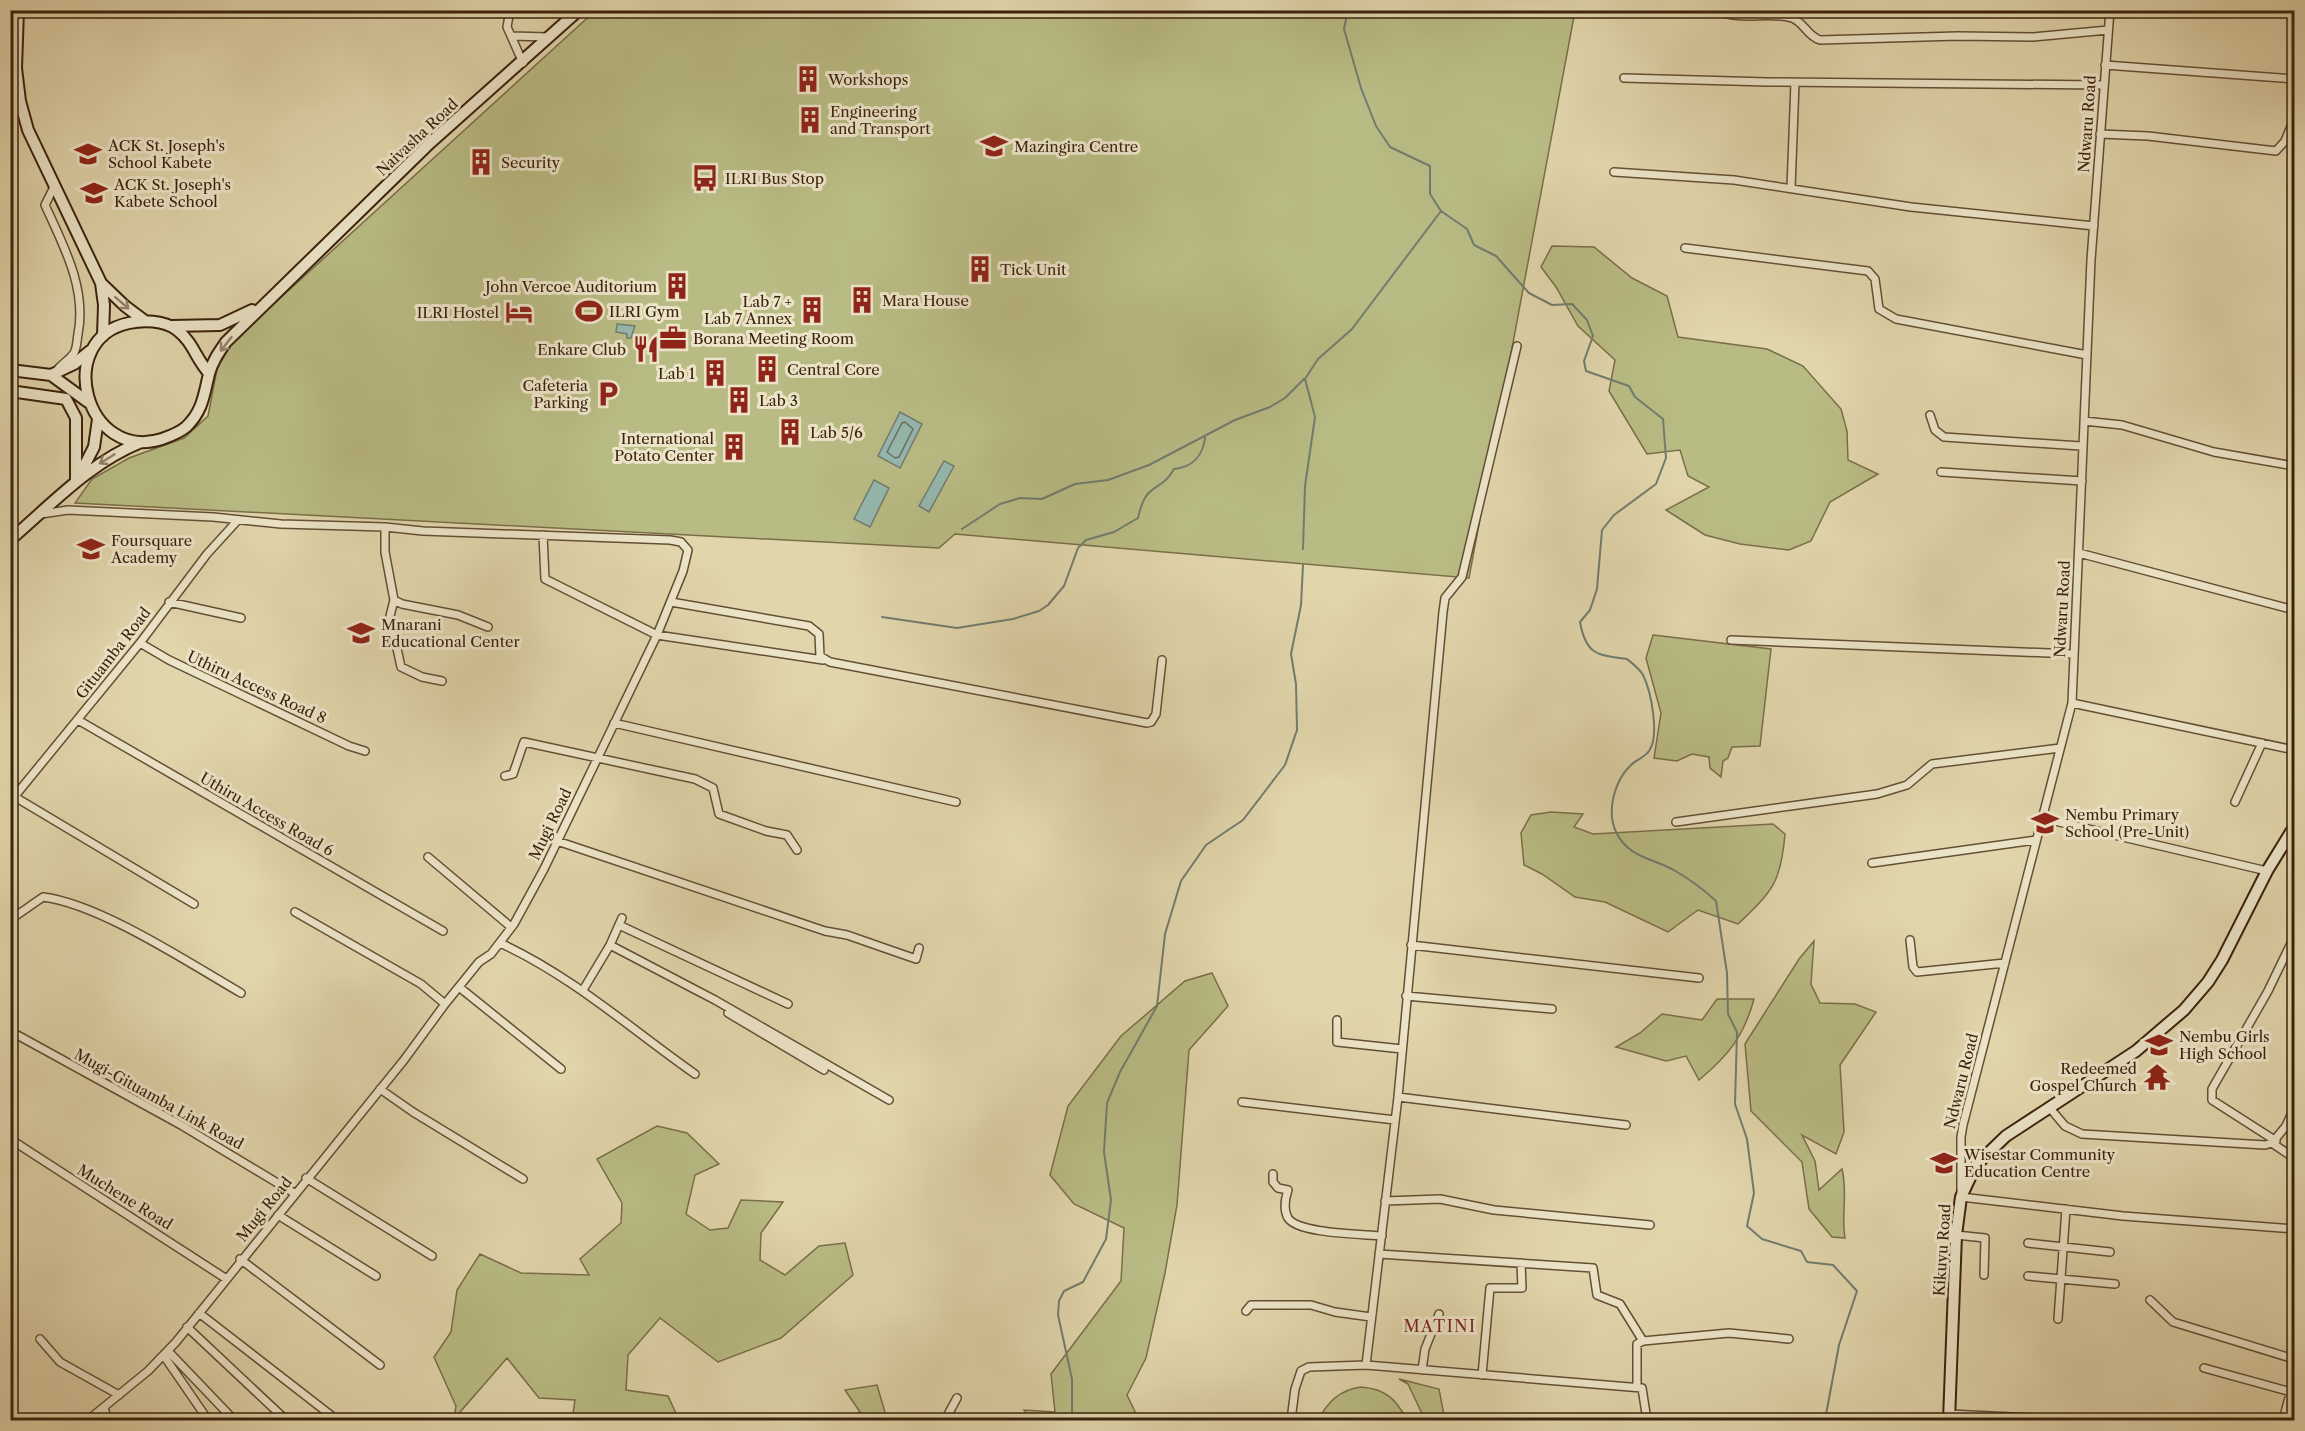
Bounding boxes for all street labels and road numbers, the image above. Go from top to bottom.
street label: Ndwaru Road [2074,75,2100,173]
street label: Naivasha Road [372,94,462,180]
street label: Ndwaru Road [2050,560,2074,658]
street label: Gituamba Road [71,603,155,703]
street label: Uthiru Access Road 8 [184,646,330,728]
street label: Uthiru Access Road 6 [197,768,337,860]
street label: Mugi Road [524,785,576,863]
street label: Ndwaru Road [1940,1031,1982,1131]
street label: Mugi-Gituamba Link Road [71,1044,247,1154]
street label: Muchene Road [74,1160,176,1234]
street label: Mugi Road [232,1173,296,1245]
street label: Kikuyu Road [1929,1203,1955,1297]

